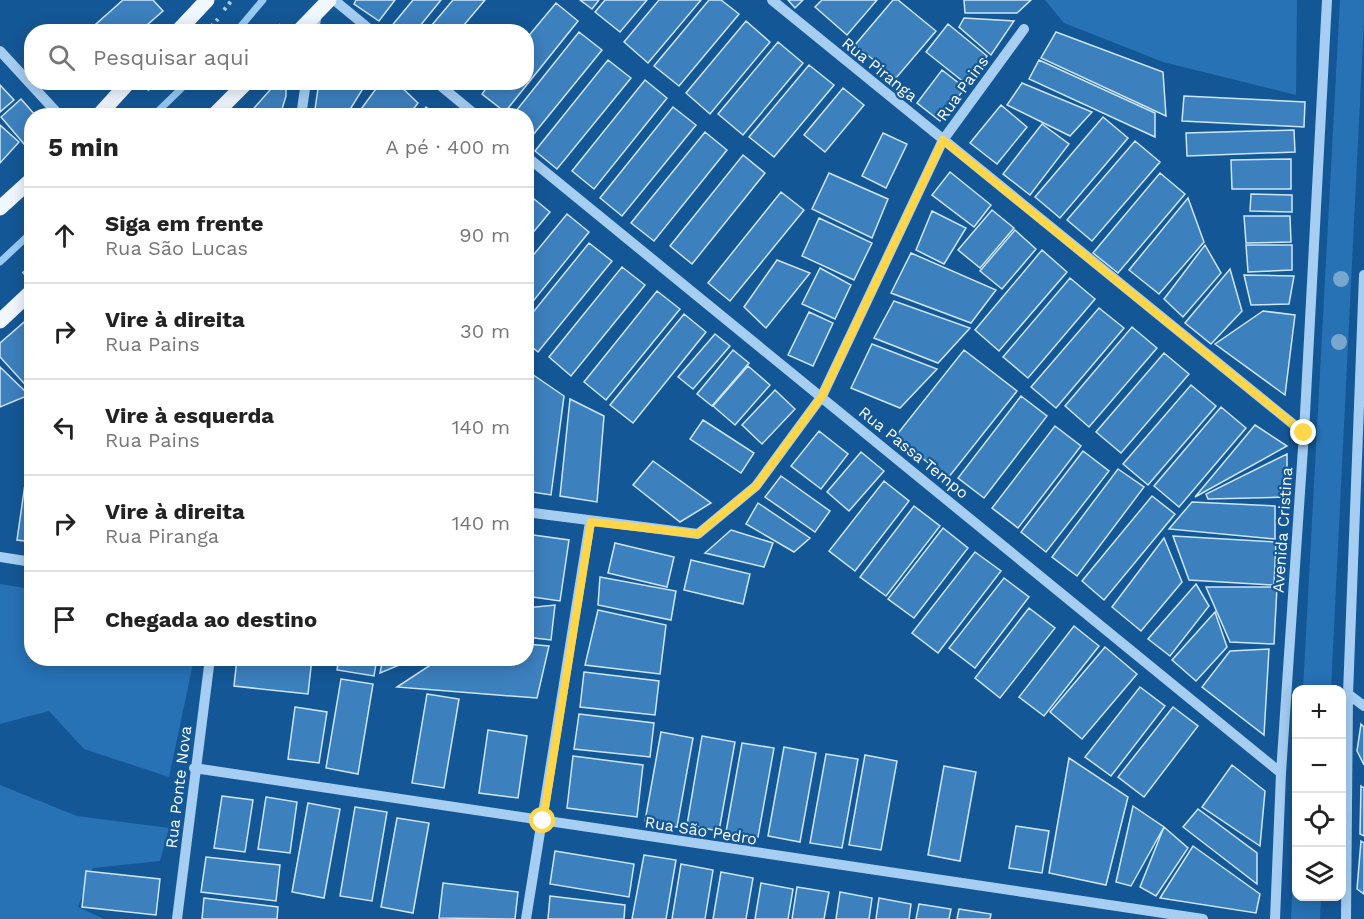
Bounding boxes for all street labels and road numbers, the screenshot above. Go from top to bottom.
street label: Rua Piranga [838,33,921,106]
street label: Rua Pains [932,52,992,125]
street label: Rua Passa Tempo [855,402,972,503]
street label: Avenida Cristina [1269,467,1296,594]
street label: Rua Ponte Nova [162,725,195,849]
street label: Rua São Pedro [643,812,758,849]

